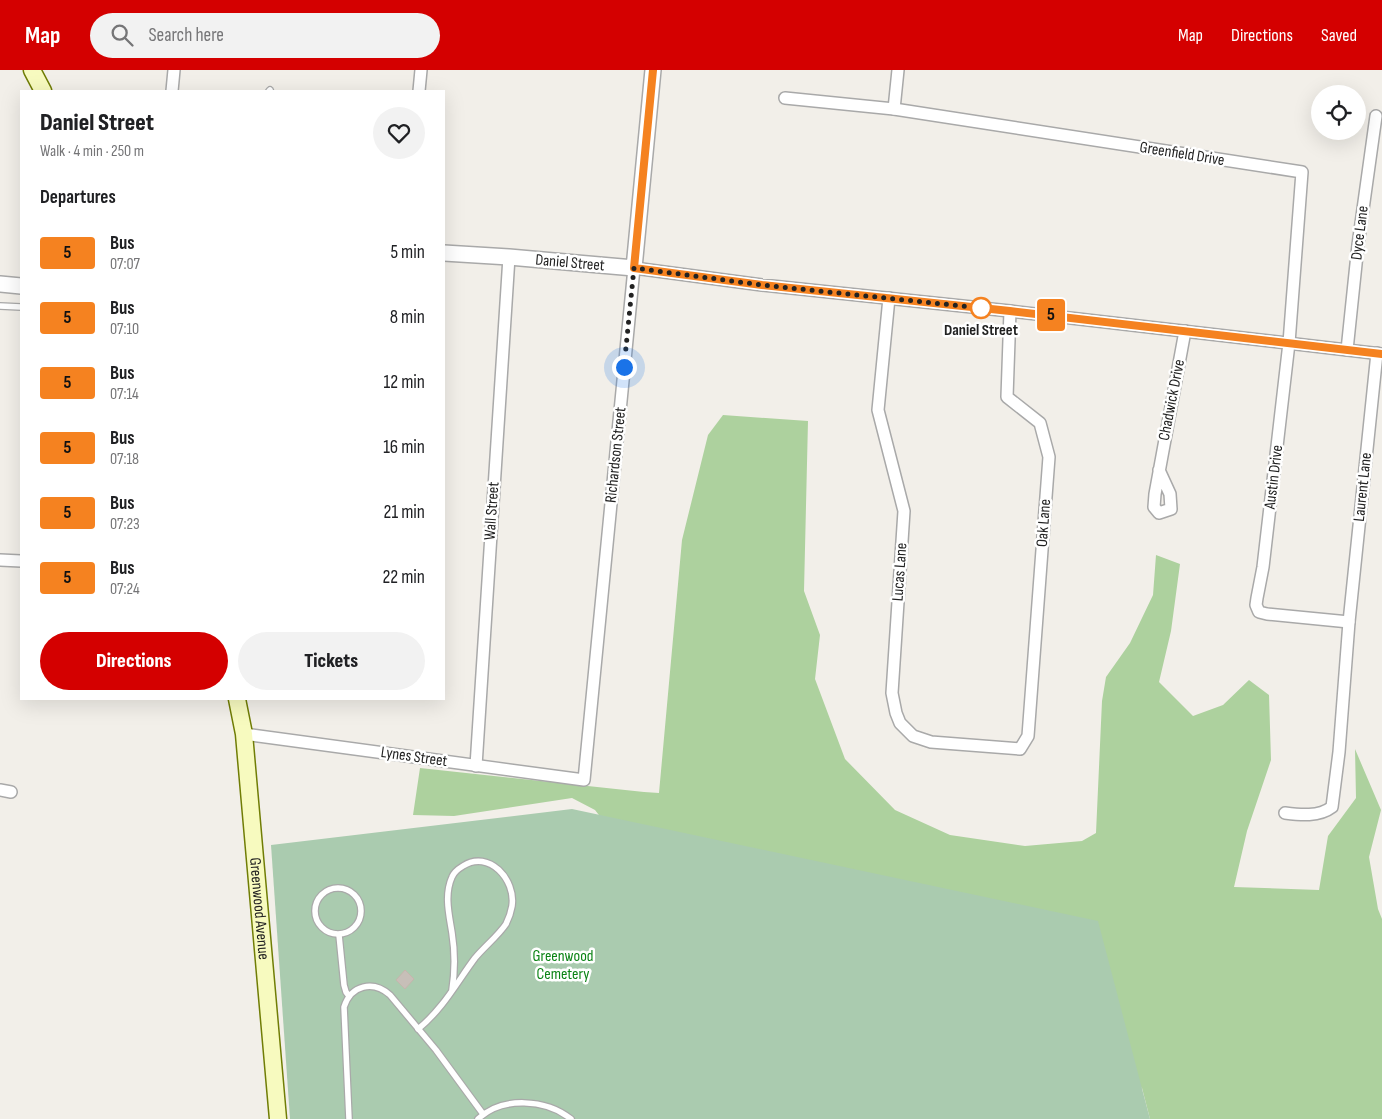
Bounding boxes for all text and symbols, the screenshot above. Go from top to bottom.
search box [90,13,440,58]
text: Map [25,21,60,50]
icon: search [108,21,136,49]
text: Search here [148,24,224,47]
text: Map [1178,25,1203,46]
text: Directions [1231,25,1293,46]
text: Saved [1321,25,1357,46]
map controls [1311,85,1366,140]
button: locate [1311,85,1366,140]
button: heart [373,107,425,159]
text: Daniel Street [40,108,154,137]
street label: Greenfield Drive [1138,138,1226,170]
text: Walk · 4 min · 250 m [40,142,144,161]
text: Departures [40,186,116,209]
street label: Dyce Lane [1347,205,1373,261]
text: Bus [110,232,135,255]
text: 5 min [390,241,425,264]
text: 5 [64,242,71,263]
street label: Daniel Street [535,251,606,276]
text: 07:07 [110,255,140,274]
text: Bus [110,297,135,320]
marker: Daniel Street [970,297,992,319]
line badge: 5 [1035,299,1067,331]
text: 5 [1047,304,1055,325]
text: 8 min [390,306,425,329]
text: 5 [64,307,71,328]
text: 07:10 [110,320,139,339]
place label: Daniel Street [944,321,1018,340]
your location [612,355,637,380]
street label: Chadwick Drive [1155,358,1189,442]
text: Bus [110,362,135,385]
text: 12 min [383,371,425,394]
text: 5 [64,372,71,393]
text: 07:14 [110,385,139,404]
street label: Richardson Street [602,406,630,504]
text: Bus [110,427,135,450]
text: 16 min [383,436,425,459]
text: 5 [64,437,71,458]
street label: Austin Drive [1261,444,1287,511]
text: 07:18 [110,450,139,469]
street label: Laurent Lane [1350,452,1376,522]
street label: Wall Street [480,481,504,541]
text: Bus [110,492,135,515]
street label: Oak Lane [1033,498,1055,548]
text: 21 min [384,501,425,524]
text: 5 [64,502,71,523]
text: 07:23 [110,515,140,534]
street label: Lucas Lane [888,542,912,602]
text: Bus [110,557,135,580]
text: 22 min [382,566,425,589]
text: 5 [64,567,71,588]
text: 07:24 [110,580,140,599]
button: Directions [40,632,228,690]
button: Tickets [238,632,425,690]
street label: Lynes Street [379,743,449,771]
street label: Greenwood Avenue [245,857,273,961]
park label: Greenwood Cemetery [533,947,593,984]

